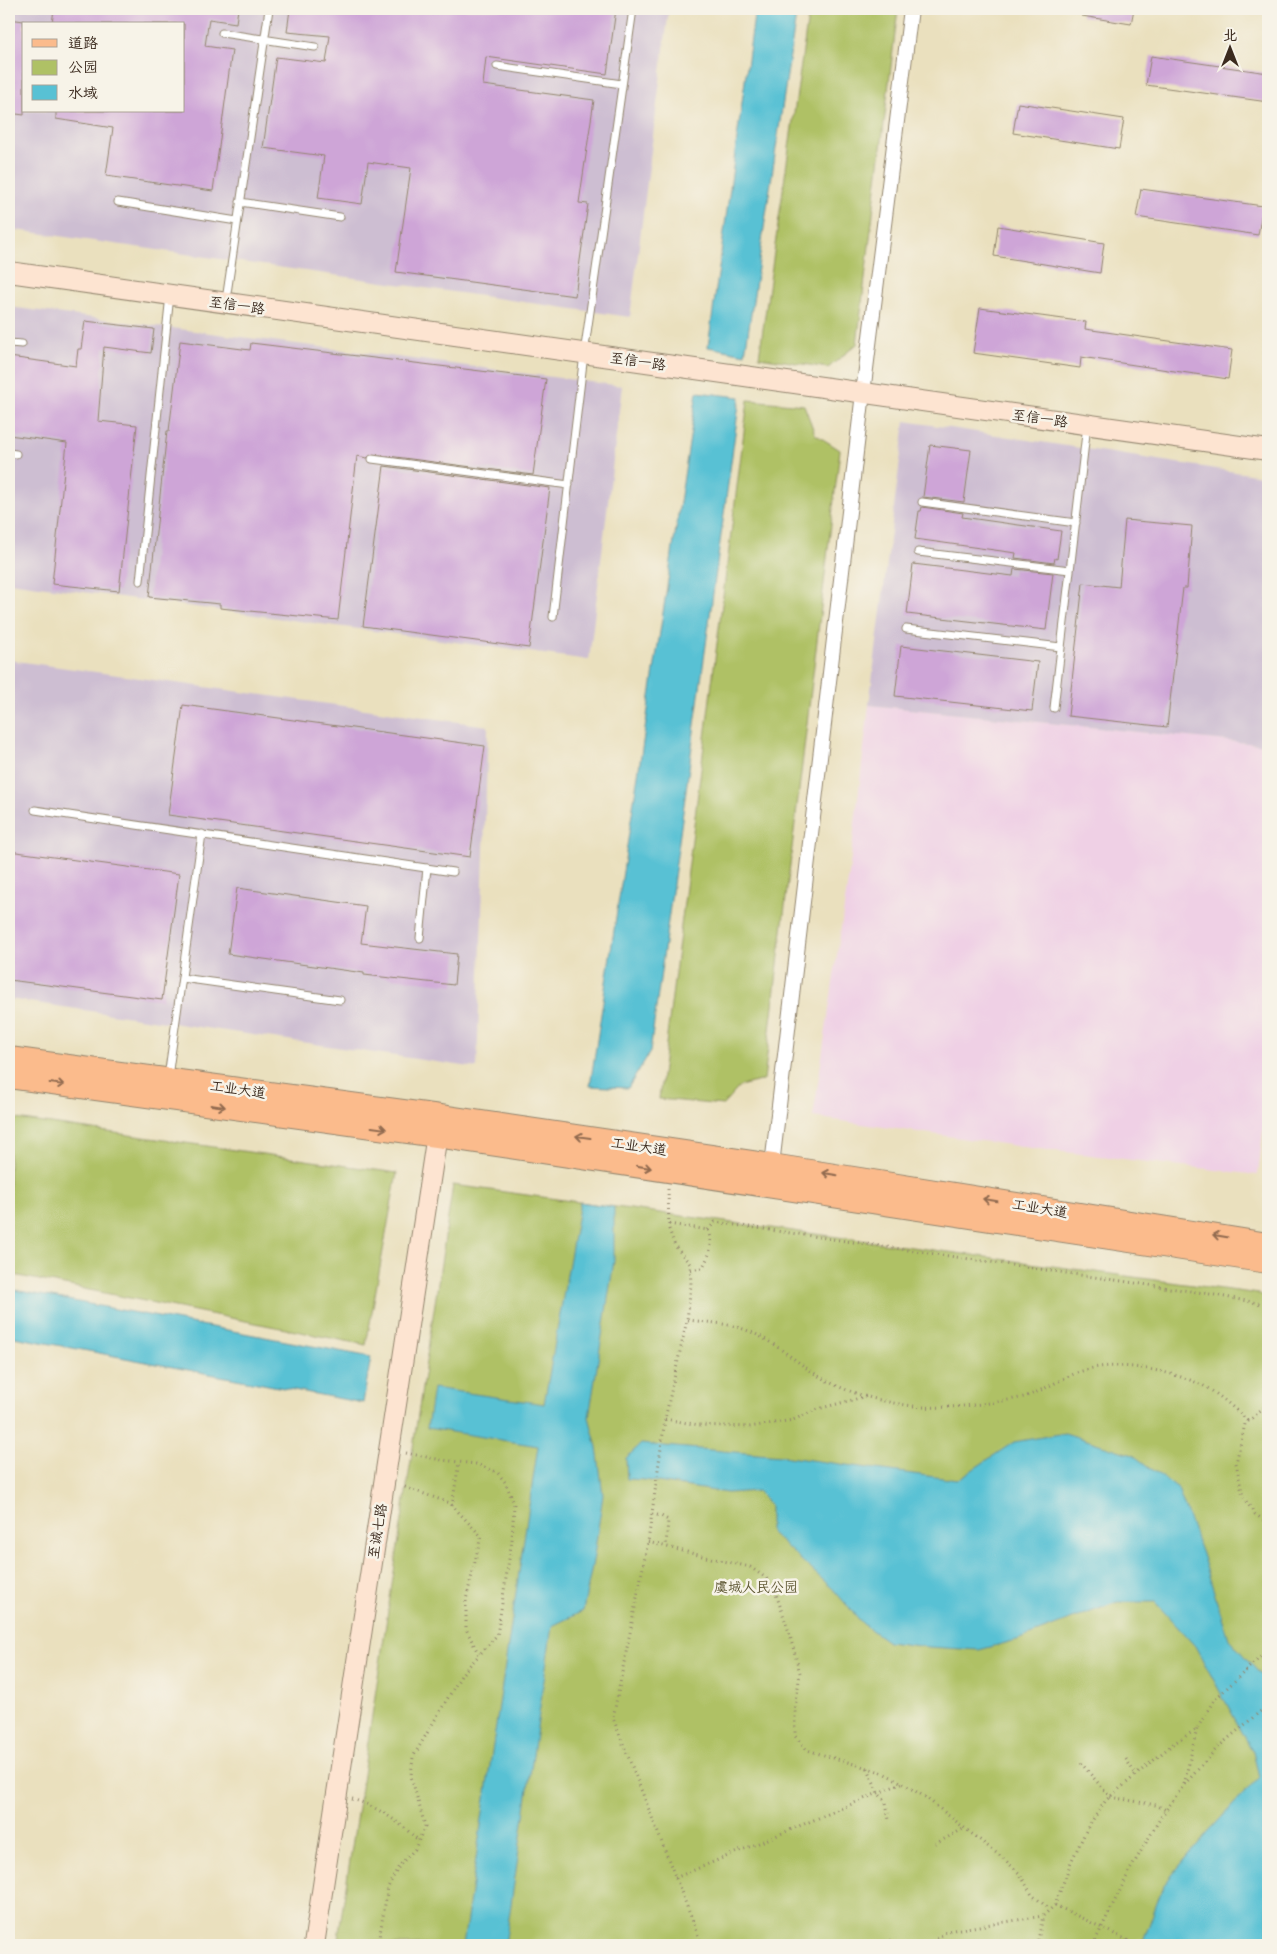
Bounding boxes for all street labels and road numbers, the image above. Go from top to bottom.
street label: 至信一路 [208,292,266,318]
street label: 至信一路 [609,348,667,374]
street label: 至信一路 [1011,405,1069,431]
street label: 工业大道 [209,1076,267,1102]
street label: 工业大道 [610,1133,668,1159]
street label: 工业大道 [1011,1195,1069,1221]
street label: 至诚七路 [364,1502,390,1560]

